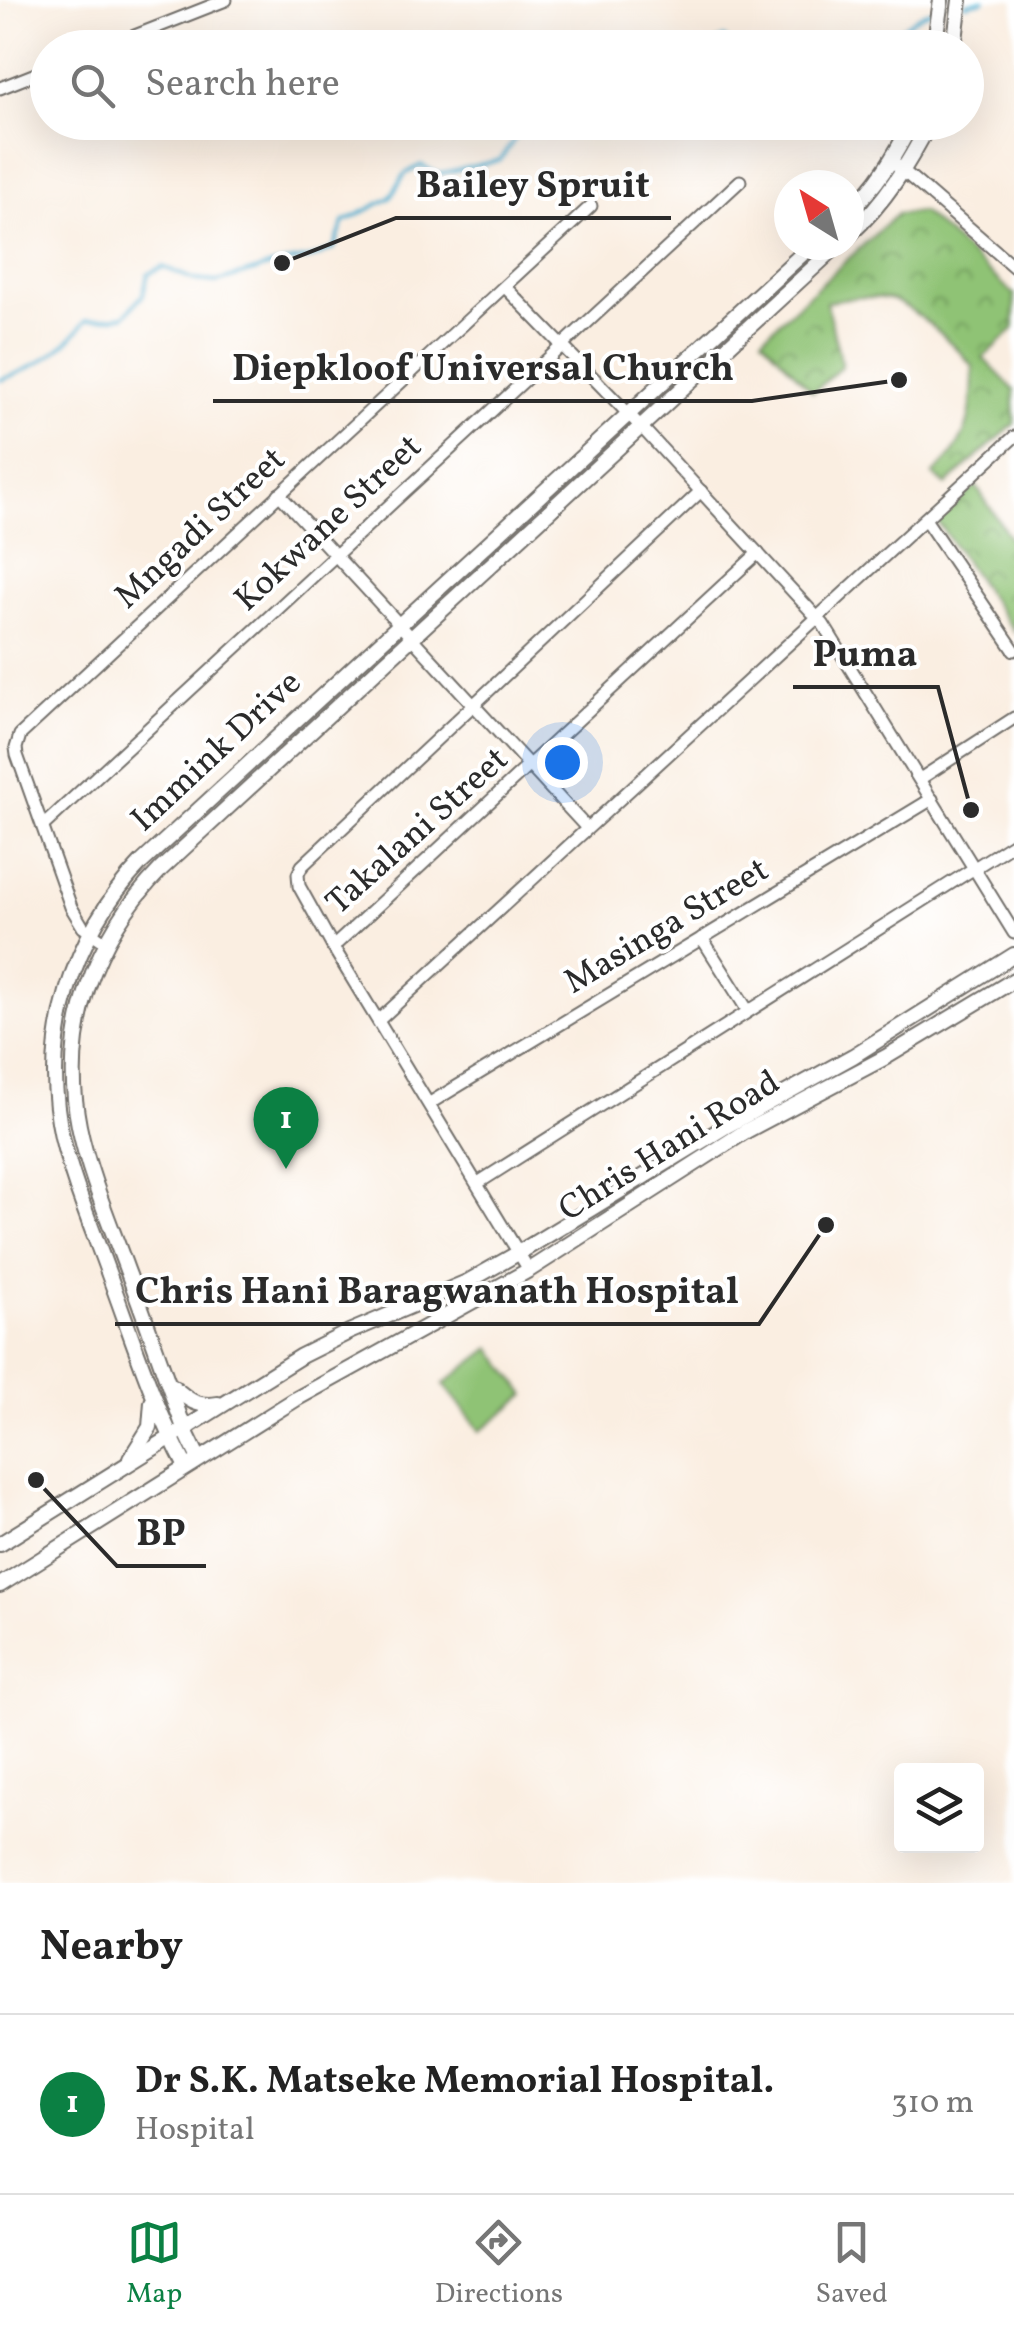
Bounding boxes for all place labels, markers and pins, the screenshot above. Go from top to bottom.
callout: Bailey Spruit [396,150,671,218]
callout: Diepkloof Universal Church [213,333,752,401]
callout: Puma [793,619,938,687]
pin: 1 [254,1086,318,1169]
callout: Chris Hani Baragwanath Hospital [115,1256,759,1324]
callout: BP [117,1498,206,1566]

